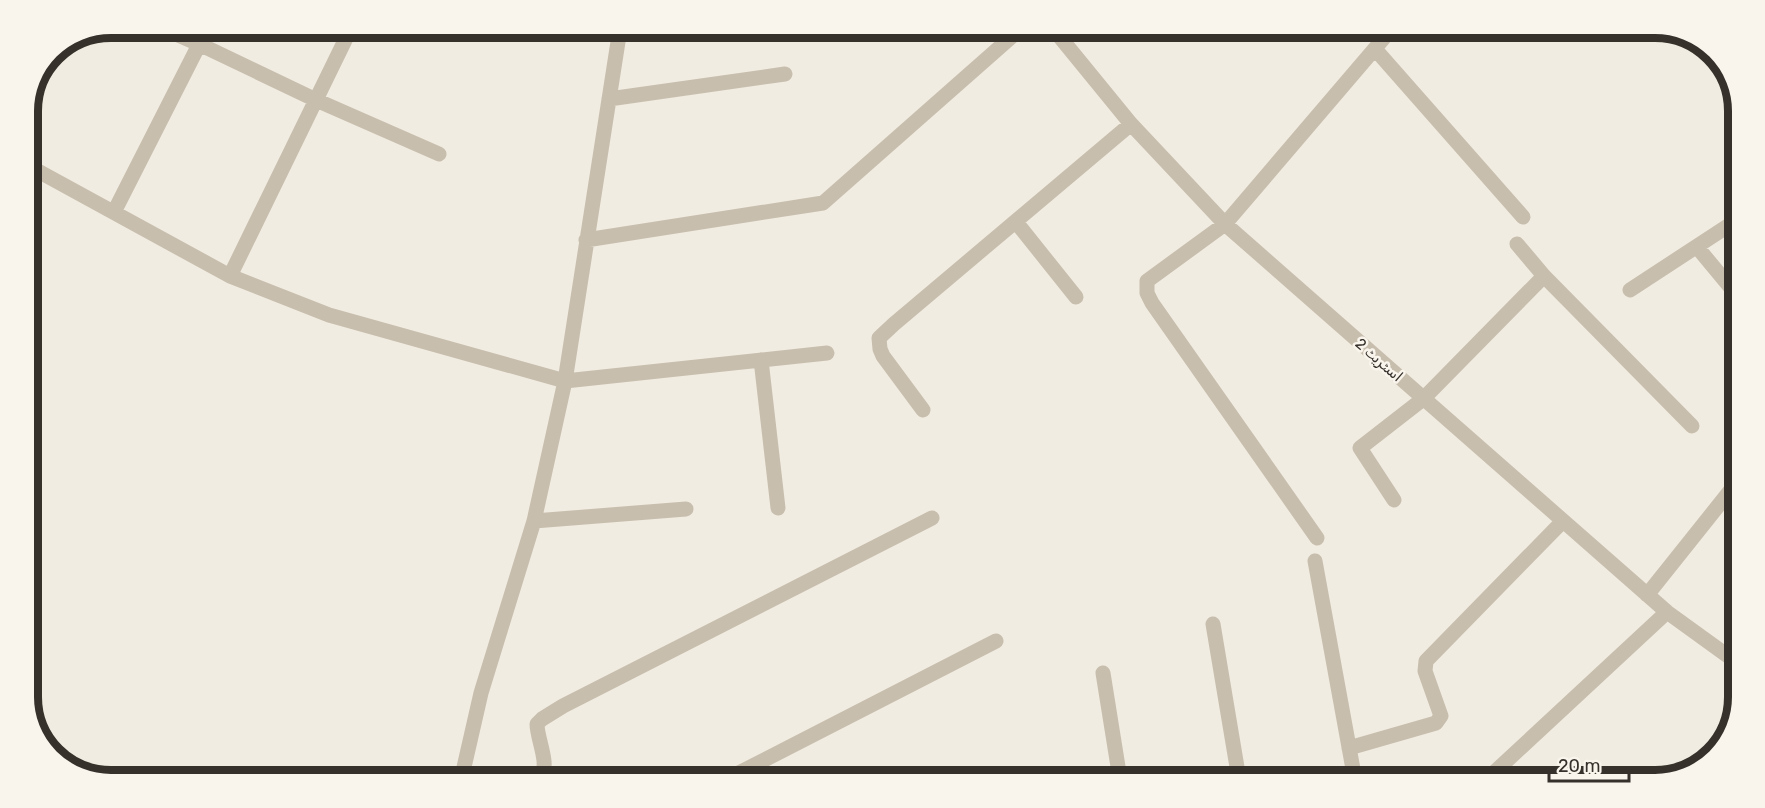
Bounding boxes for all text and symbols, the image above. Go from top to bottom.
street label: اسٹریٹ 2 [1352,335,1406,385]
scale bar [1549,745,1628,783]
text: 20 m [1558,755,1600,777]

